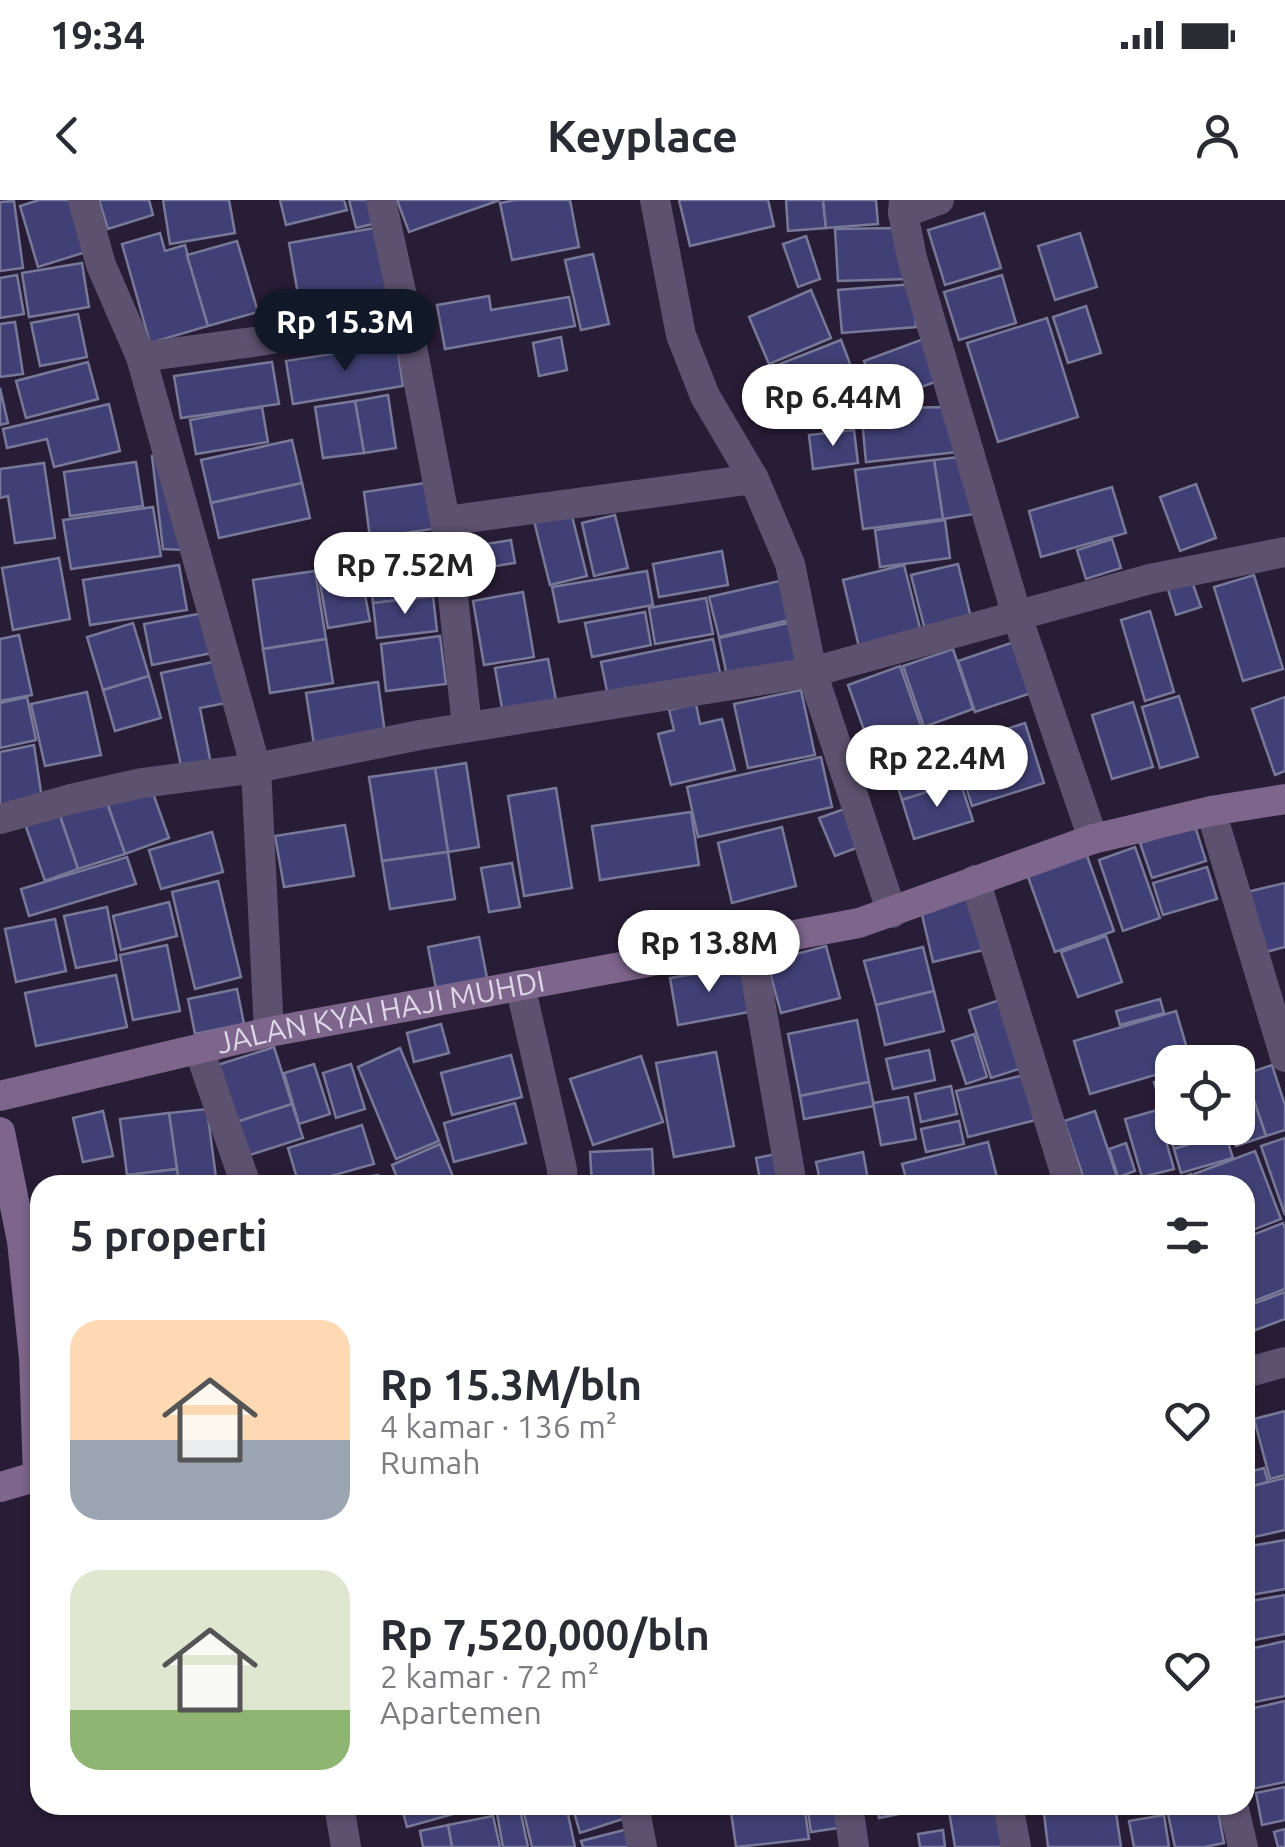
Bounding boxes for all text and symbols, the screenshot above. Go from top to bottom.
text: 19:34 [50,14,145,56]
icon: back [40,108,95,163]
icon: person [1190,108,1245,163]
text: Keyplace [547,110,738,161]
pin: Rp 15.3M [242,289,448,374]
text: Rp 15.3M [276,303,414,339]
pin: Rp 6.44M [730,364,936,449]
text: Rp 6.44M [764,378,902,414]
pin: Rp 7.52M [302,532,508,617]
text: Rp 7.52M [336,546,474,582]
pin: Rp 22.4M [834,725,1040,810]
text: Rp 22.4M [868,739,1006,775]
pin: Rp 13.8M [606,910,812,995]
text: Rp 13.8M [640,924,778,960]
street label: JALAN KYAI HAJI MUHDI [213,963,547,1060]
map controls [1155,1045,1255,1145]
button: locate [1155,1045,1255,1145]
icon: filters [1160,1208,1215,1263]
text: 5 properti [70,1212,267,1259]
icon: home [150,1360,270,1480]
text: Rp 15.3M/bln [380,1361,642,1408]
icon: heart [1160,1393,1215,1448]
text: 4 kamar · 136 m² [380,1408,617,1444]
text: Rumah [380,1444,481,1480]
icon: home [150,1610,270,1730]
text: Rp 7,520,000/bln [380,1611,710,1658]
icon: heart [1160,1643,1215,1698]
text: 2 kamar · 72 m² [380,1658,599,1694]
text: Apartemen [380,1694,542,1730]

